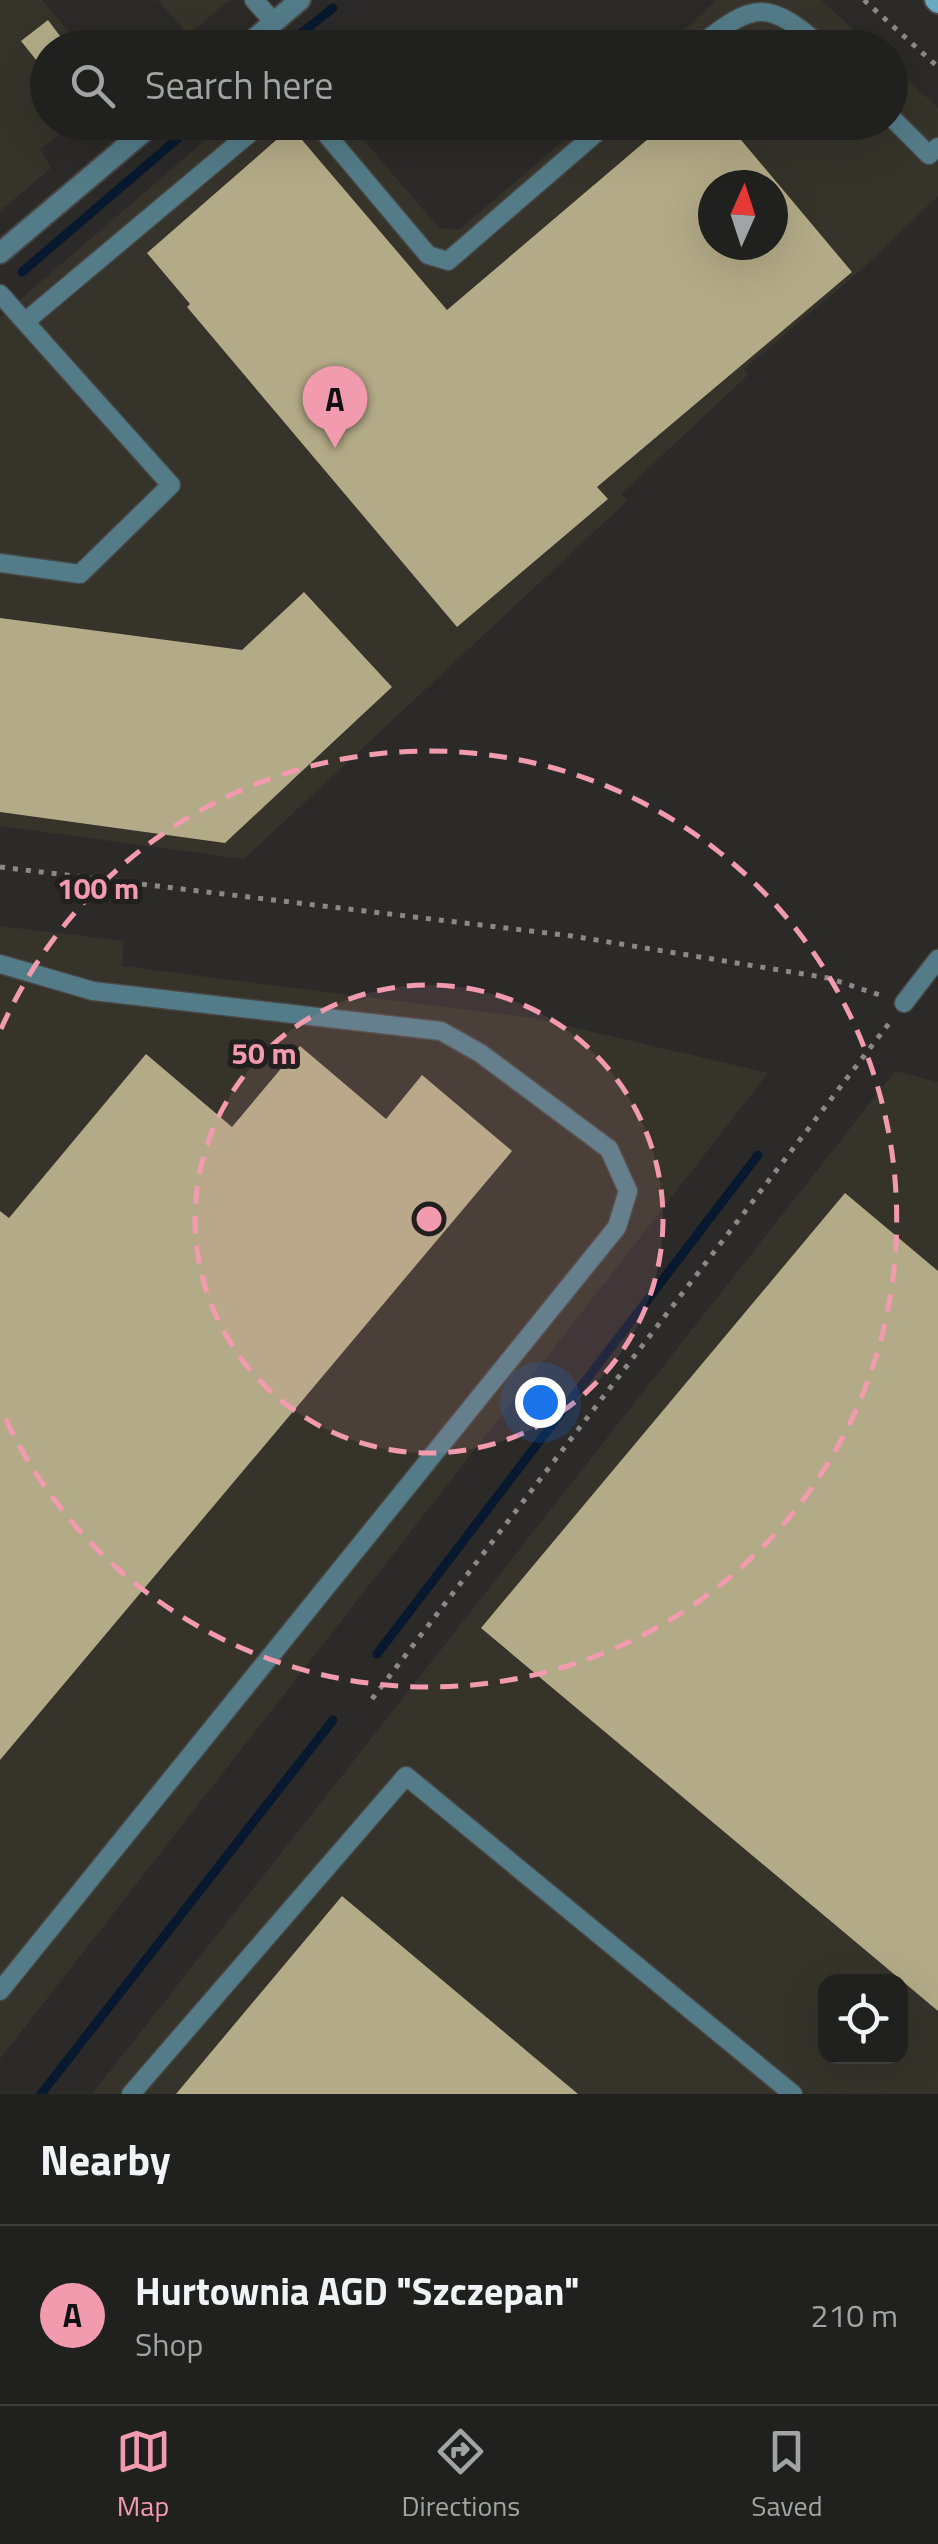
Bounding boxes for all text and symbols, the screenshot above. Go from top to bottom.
search box [30,30,908,140]
text: Search here [145,56,333,114]
icon: search [65,58,120,113]
north arrow [698,170,788,260]
pin: A [302,366,368,448]
text: 100 m [57,865,139,911]
text: 50 m [231,1030,297,1076]
centre of rings [411,1201,447,1237]
your location [515,1377,566,1428]
map controls [818,1974,908,2064]
button: locate [818,1974,908,2064]
text: Nearby [40,2127,171,2191]
text: Hurtownia AGD "Szczepan" [135,2262,580,2320]
text: A [63,2291,82,2339]
text: 210 m [810,2291,898,2339]
text: Shop [135,2320,203,2368]
tab: Map [116,2424,171,2527]
tab: Directions [402,2424,520,2527]
tab: Saved [751,2424,822,2527]

